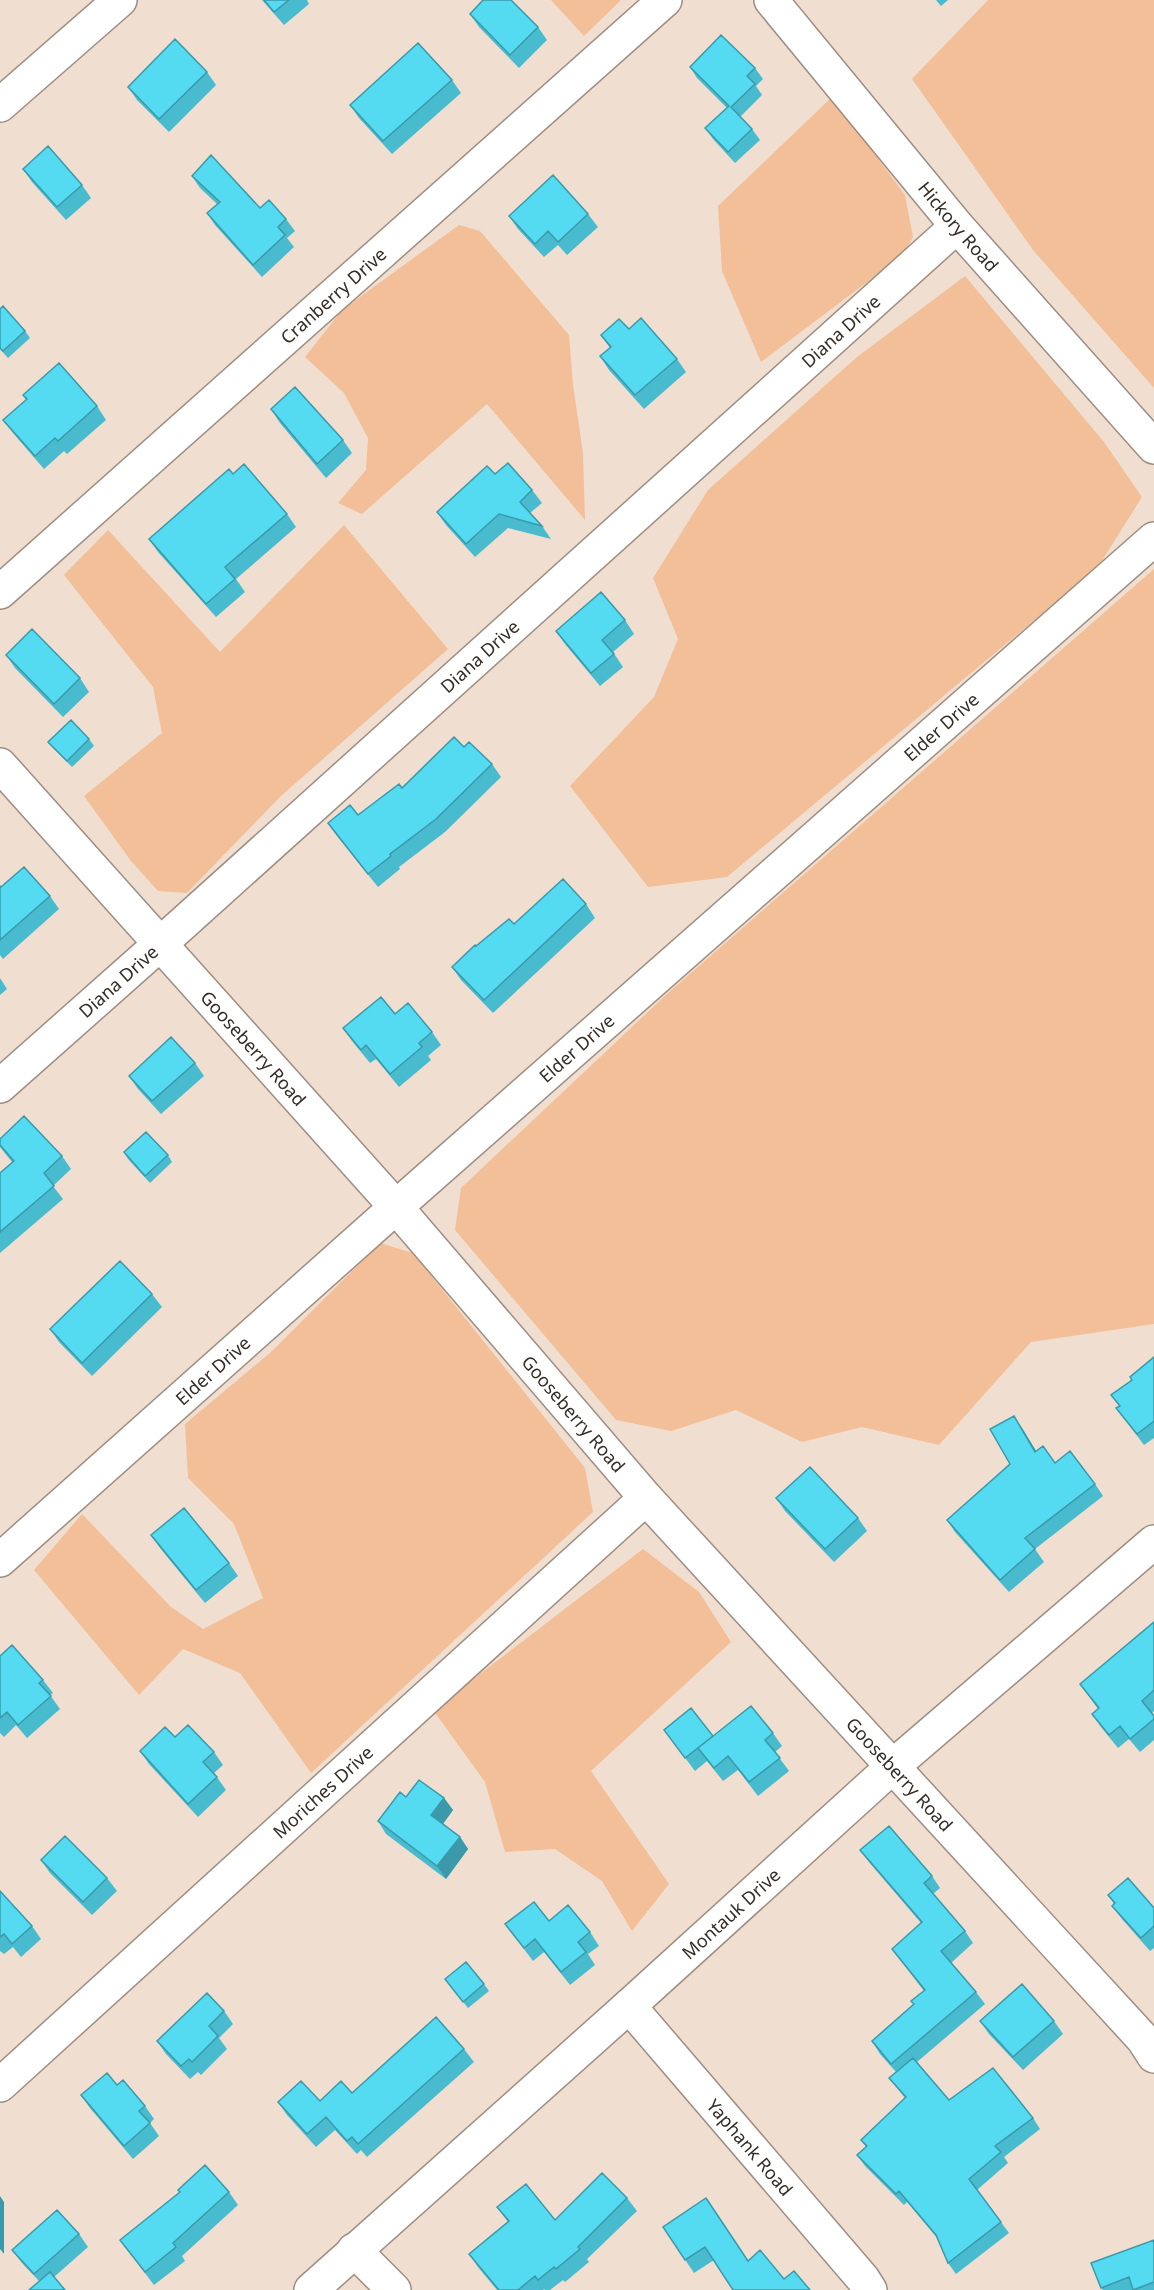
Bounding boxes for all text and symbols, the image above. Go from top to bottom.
street label: Hickory Road [913,176,1004,277]
street label: Cranberry Drive [275,242,391,349]
street label: Diana Drive [796,289,885,373]
street label: Diana Drive [435,614,524,698]
street label: Elder Drive [898,687,984,766]
street label: Diana Drive [73,940,163,1023]
street label: Gooseberry Road [196,985,312,1111]
street label: Elder Drive [534,1008,619,1088]
street label: Elder Drive [170,1331,255,1410]
street label: Gooseberry Road [517,1350,631,1477]
street label: Gooseberry Road [841,1712,958,1836]
street label: Moriches Drive [268,1740,378,1843]
street label: Montauk Drive [677,1863,785,1964]
street label: Yaphank Road [702,2094,798,2201]

